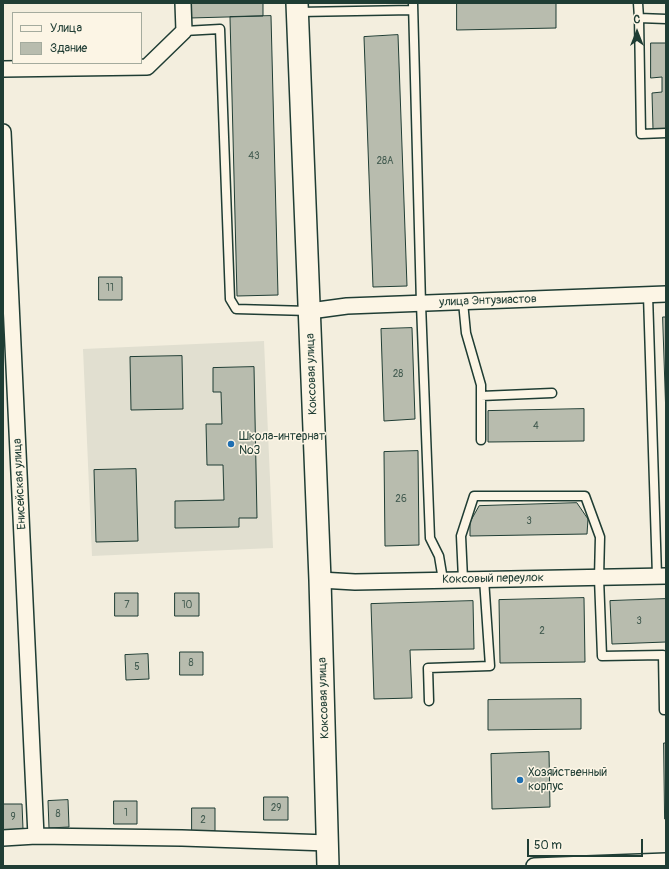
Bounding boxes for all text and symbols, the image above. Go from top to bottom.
legend [12,12,142,64]
north arrow [617,12,657,52]
text: С [634,13,640,26]
text: Улица [50,21,82,36]
text: Здание [50,41,87,56]
house number: 43 [248,150,260,162]
house number: 28А [376,155,394,167]
house number: 11 [106,282,114,294]
street label: улица Энтузиастов [439,292,537,310]
street label: Коксовая улица [303,333,321,415]
house number: 28 [393,368,403,380]
house number: 4 [533,420,539,432]
place label: Школа-интернат №3 [239,430,325,458]
street label: Енисейская улица [10,438,30,530]
marker: Школа-интернат №3 [226,439,236,449]
house number: 26 [395,493,407,505]
house number: 3 [526,515,532,527]
street label: Коксовый переулок [442,571,544,587]
house number: 7 [124,599,130,611]
house number: 10 [182,599,192,611]
house number: 3 [636,615,642,627]
house number: 2 [539,625,545,637]
house number: 8 [188,657,194,669]
street label: Коксовая улица [315,657,333,739]
house number: 5 [134,661,140,673]
place label: Хозяйственный корпус [528,766,607,794]
marker: Хозяйственный корпус [515,775,525,785]
house number: 29 [271,802,281,814]
house number: 1 [124,807,128,819]
house number: 8 [55,808,61,820]
house number: 9 [10,811,16,823]
house number: 2 [200,814,206,826]
scale bar [529,831,645,857]
text: 50 m [534,838,562,853]

